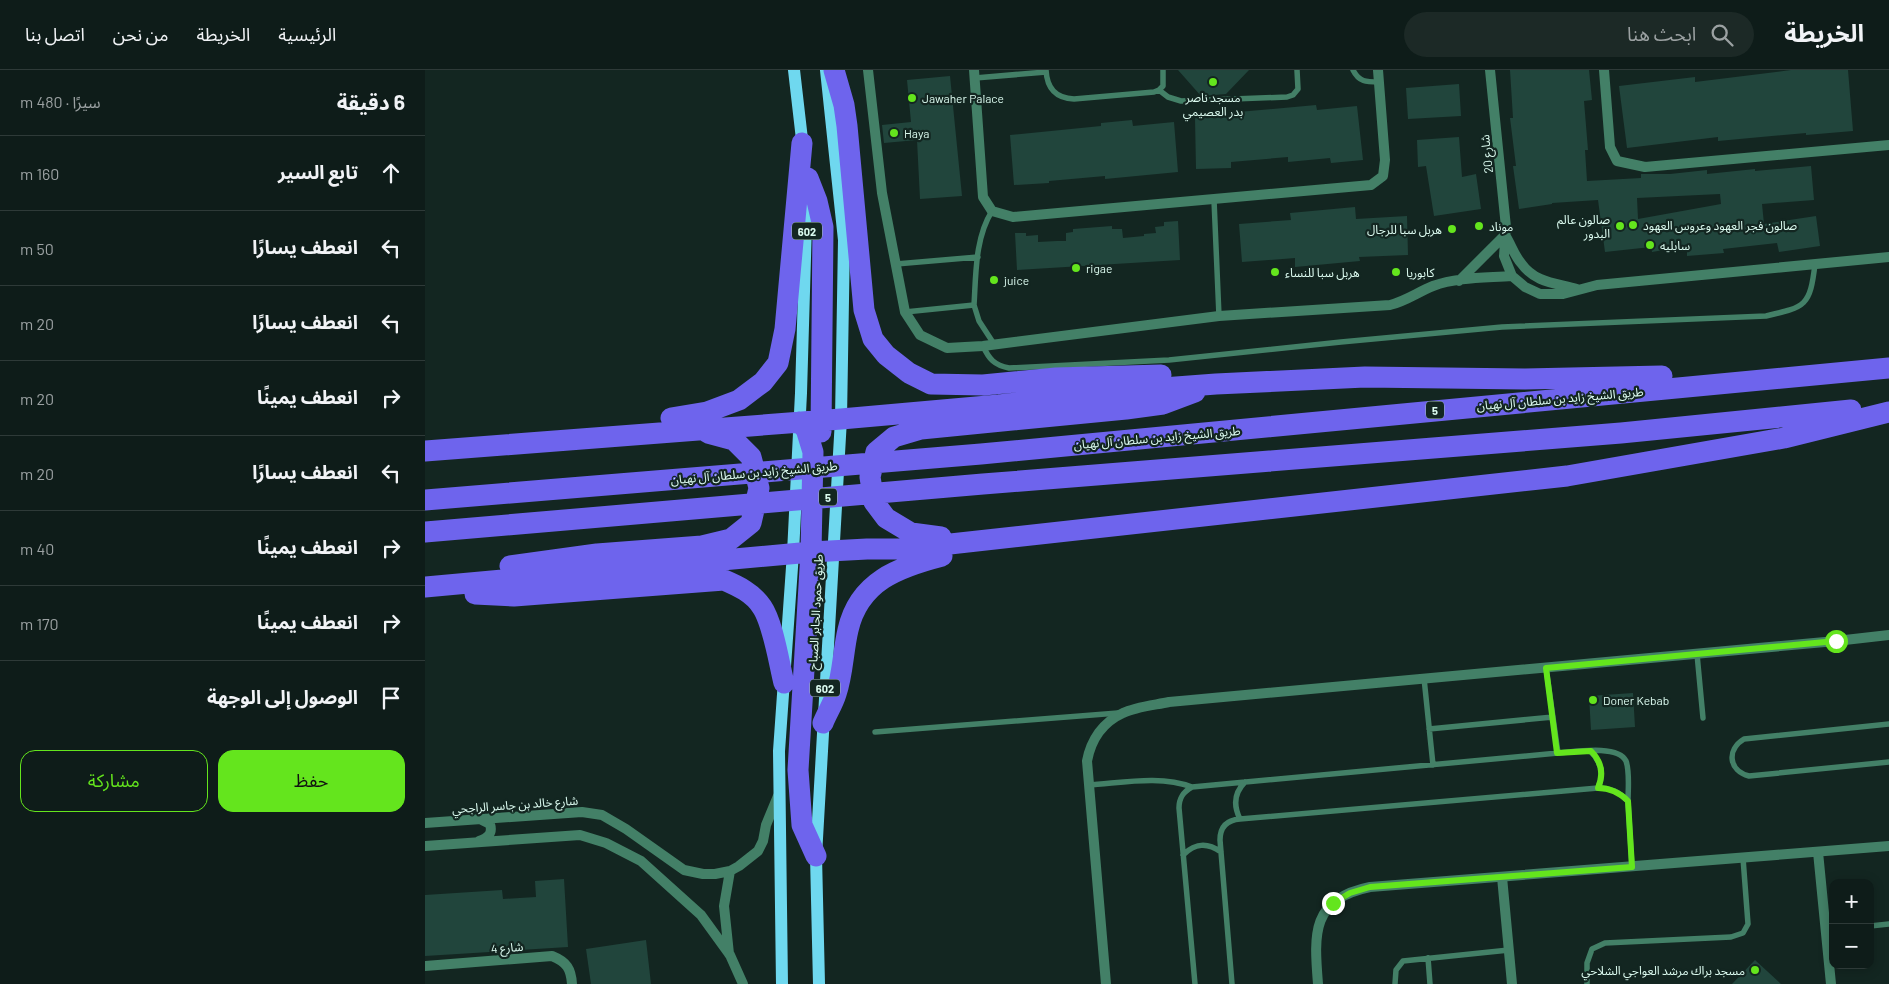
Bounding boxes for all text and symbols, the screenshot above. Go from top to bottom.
search box [1404,12,1754,57]
text: الخريطة [1784,18,1864,47]
icon: search [1708,21,1736,49]
text: ابحث هنا [1627,22,1696,45]
text: اتصل بنا [25,23,85,45]
text: من نحن [113,23,168,45]
text: الخريطة [196,23,250,45]
text: الرئيسية [278,23,336,45]
marker: مسجد ناصر بدر العصيمي [1207,76,1219,88]
text: 6 دقيقة [337,89,405,114]
place label: مسجد ناصر بدر العصيمي [1183,90,1243,122]
place label: Jawaher Palace [922,91,1004,105]
text: سيرًا · 480 m [20,92,101,111]
marker: Jawaher Palace [906,92,918,104]
place label: Haya [904,126,929,140]
marker: Haya [888,127,900,139]
street label: شارع 20 [1477,134,1498,174]
icon: ahead [377,159,405,187]
text: تابع السير [278,160,358,183]
text: 160 m [20,164,59,183]
place label: صالون عالم البدور [1557,212,1610,241]
place label: صالون فجر العهود وعروس العهود [1643,218,1797,233]
place label: موناد [1489,219,1513,234]
marker: صالون فجر العهود وعروس العهود [1627,219,1639,231]
marker: موناد [1473,220,1485,232]
marker: صالون عالم البدور [1614,220,1626,232]
place label: هربل سبا للرجال [1367,222,1442,237]
road number: 602 [792,223,822,240]
marker: هربل سبا للرجال [1446,223,1458,235]
icon: left [377,234,405,262]
text: انعطف يسارًا [252,235,358,258]
place label: سابليه [1660,238,1690,253]
text: 50 m [20,239,54,258]
marker: سابليه [1644,239,1656,251]
place label: rigae [1086,261,1112,275]
marker: rigae [1070,262,1082,274]
place label: هربل سبا للنساء [1285,265,1360,280]
place label: كابوريا [1406,265,1436,280]
marker: هربل سبا للنساء [1269,266,1281,278]
marker: كابوريا [1390,266,1402,278]
place label: juice [1003,273,1029,287]
marker: juice [988,274,1000,286]
icon: left [377,309,405,337]
text: انعطف يسارًا [252,310,358,333]
text: 20 m [20,314,54,333]
icon: right [377,384,405,412]
street label: طريق الشيخ زايد بن سلطان آل نهيان [1476,384,1644,415]
text: انعطف يمينًا [257,385,358,408]
text: 20 m [20,389,54,408]
road number: 5 [1426,402,1444,418]
street label: طريق الشيخ زايد بن سلطان آل نهيان [1073,423,1241,454]
street label: طريق الشيخ زايد بن سلطان آل نهيان [670,458,838,489]
icon: left [377,459,405,487]
text: انعطف يسارًا [252,460,358,483]
text: 20 m [20,464,54,483]
road number: 5 [819,488,837,506]
icon: right [377,534,405,562]
text: انعطف يمينًا [257,535,358,558]
text: 40 m [20,539,54,558]
street label: طريق حمود الجابر الصباح [805,554,828,671]
icon: right [377,609,405,637]
text: انعطف يمينًا [257,610,358,633]
text: 170 m [20,614,59,633]
route start [1825,630,1848,653]
road number: 602 [810,680,840,696]
icon: arrive [377,684,405,712]
text: الوصول إلى الوجهة [207,685,358,708]
place label: Doner Kebab [1603,693,1669,707]
marker: Doner Kebab [1587,694,1599,706]
button: مشاركة [20,750,208,812]
button: حفظ [218,750,405,812]
street label: شارع خالد بن جاسر الراجحي [451,793,579,819]
map controls [1829,879,1874,969]
button: + [1829,879,1874,924]
route end [1322,892,1345,915]
button: − [1829,924,1874,969]
street label: شارع 4 [490,939,524,958]
place label: مسجد براك مرشد العواجي الشلاحي [1581,963,1745,981]
marker: مسجد براك مرشد العواجي الشلاحي [1749,964,1761,976]

